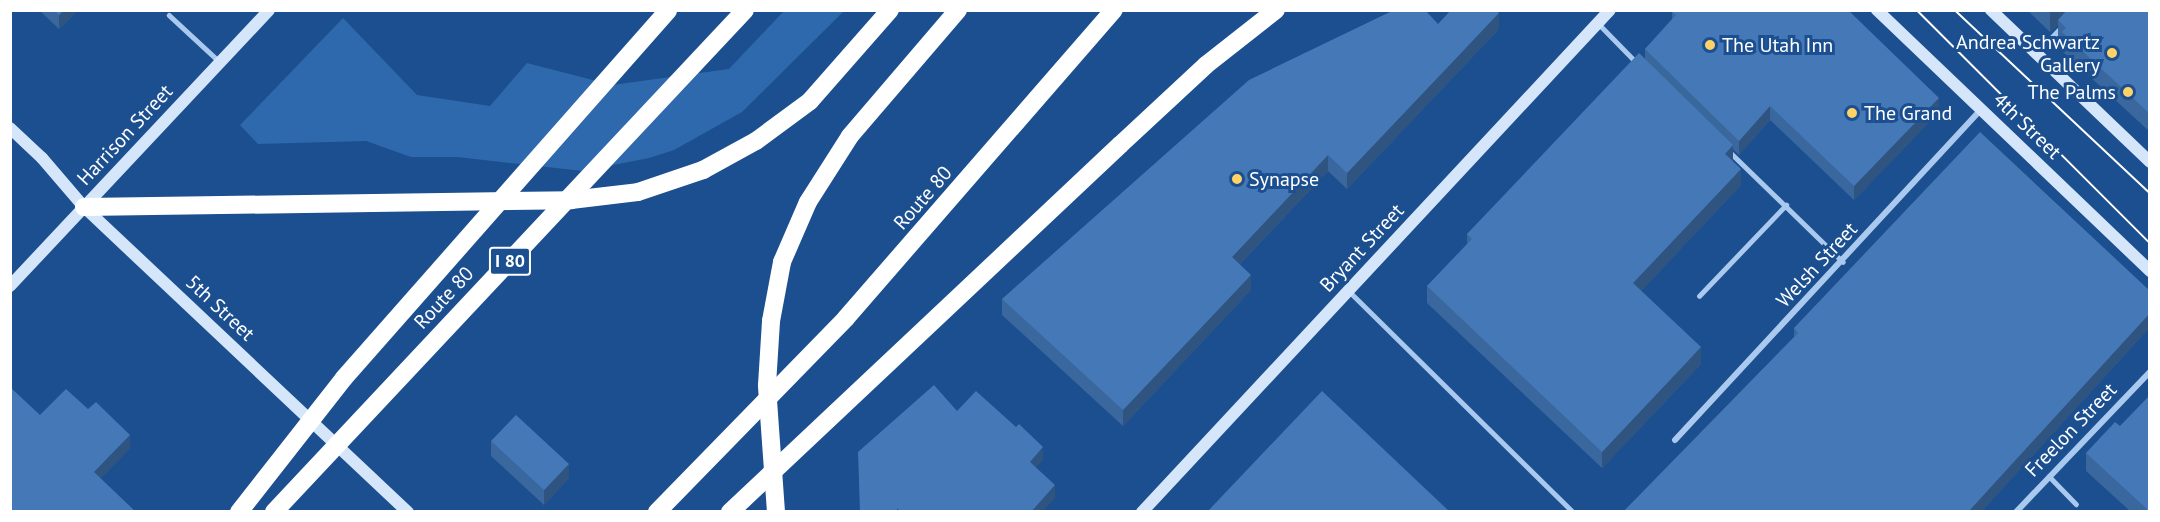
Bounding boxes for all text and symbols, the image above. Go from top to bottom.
place label: Andrea Schwartz Gallery [1956,30,2100,77]
place label: The Utah Inn [1722,33,1833,57]
marker: The Utah Inn [1703,38,1717,52]
marker: Andrea Schwartz Gallery [2105,46,2119,60]
street label: Harrison Street [72,80,178,190]
place label: The Palms [2028,80,2116,104]
marker: The Palms [2121,85,2135,99]
street label: 4th Street [1988,88,2066,164]
place label: The Grand [1864,101,1952,125]
marker: The Grand [1845,106,1859,120]
street label: Route 80 [889,161,957,235]
place label: Synapse [1249,167,1319,191]
marker: Synapse [1230,172,1244,186]
street label: Bryant Street [1315,199,1409,297]
street label: Welsh Street [1772,218,1862,312]
road number: I 80 [488,246,532,276]
street label: Route 80 [409,262,479,334]
street label: 5th Street [181,270,259,346]
street label: Freelon Street [2020,378,2122,482]

